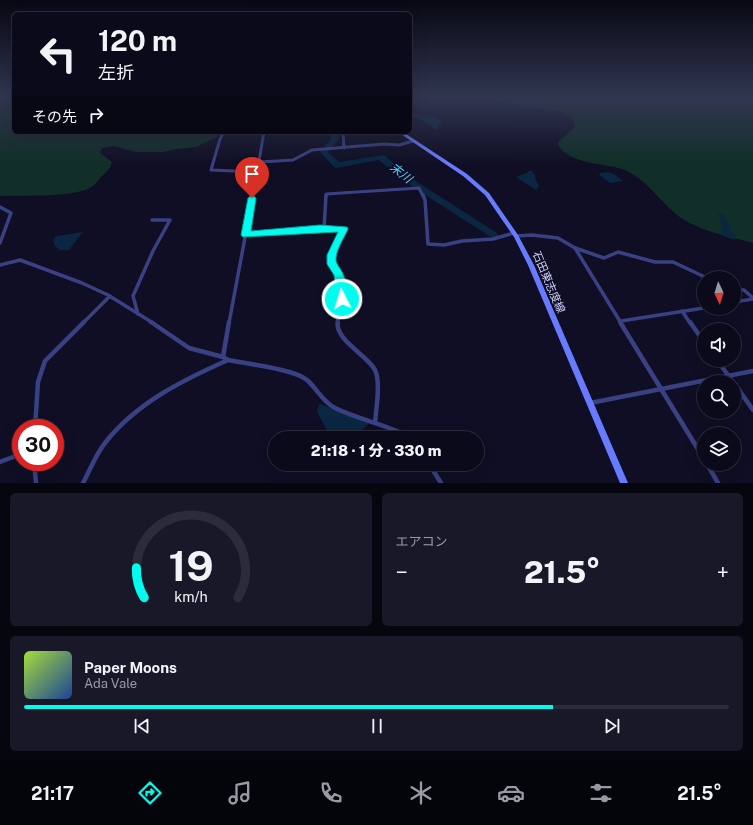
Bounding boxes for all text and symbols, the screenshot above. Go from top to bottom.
text: 120 m [98,24,177,57]
icon: left [32,28,84,80]
text: 左折 [98,62,134,83]
icon: right [85,104,107,126]
text: その先 [32,108,77,125]
pin [235,157,269,198]
water label: 末川 [387,160,416,187]
icon: arrive [241,163,263,185]
street label: 石田東志度線 [531,249,567,315]
north arrow [697,271,741,315]
map controls [697,271,741,471]
position arrow [321,278,363,320]
button: sound [697,323,741,367]
button: search [697,375,741,419]
speed limit sign: 30 [12,419,64,471]
button: layers [697,427,741,471]
text: 21:18 · 1 分 · 330 m [311,442,441,459]
text: エアコン [396,534,448,549]
text: 19 [168,540,213,589]
text: 21.5° [524,554,601,590]
text: − [396,559,408,585]
text: + [717,559,729,585]
text: km/h [174,587,208,604]
text: Paper Moons [84,659,177,676]
text: Ada Vale [84,676,137,691]
icon: previous [131,715,153,737]
icon: pause [366,715,388,737]
icon: next [601,715,623,737]
icon: directions [136,779,164,807]
icon: music [226,779,254,807]
icon: phone [317,779,345,807]
icon: climate [407,779,435,807]
icon: car [497,779,525,807]
icon: filters [587,779,615,807]
text: 21:17 [31,783,74,804]
text: 21.5° [677,783,722,804]

